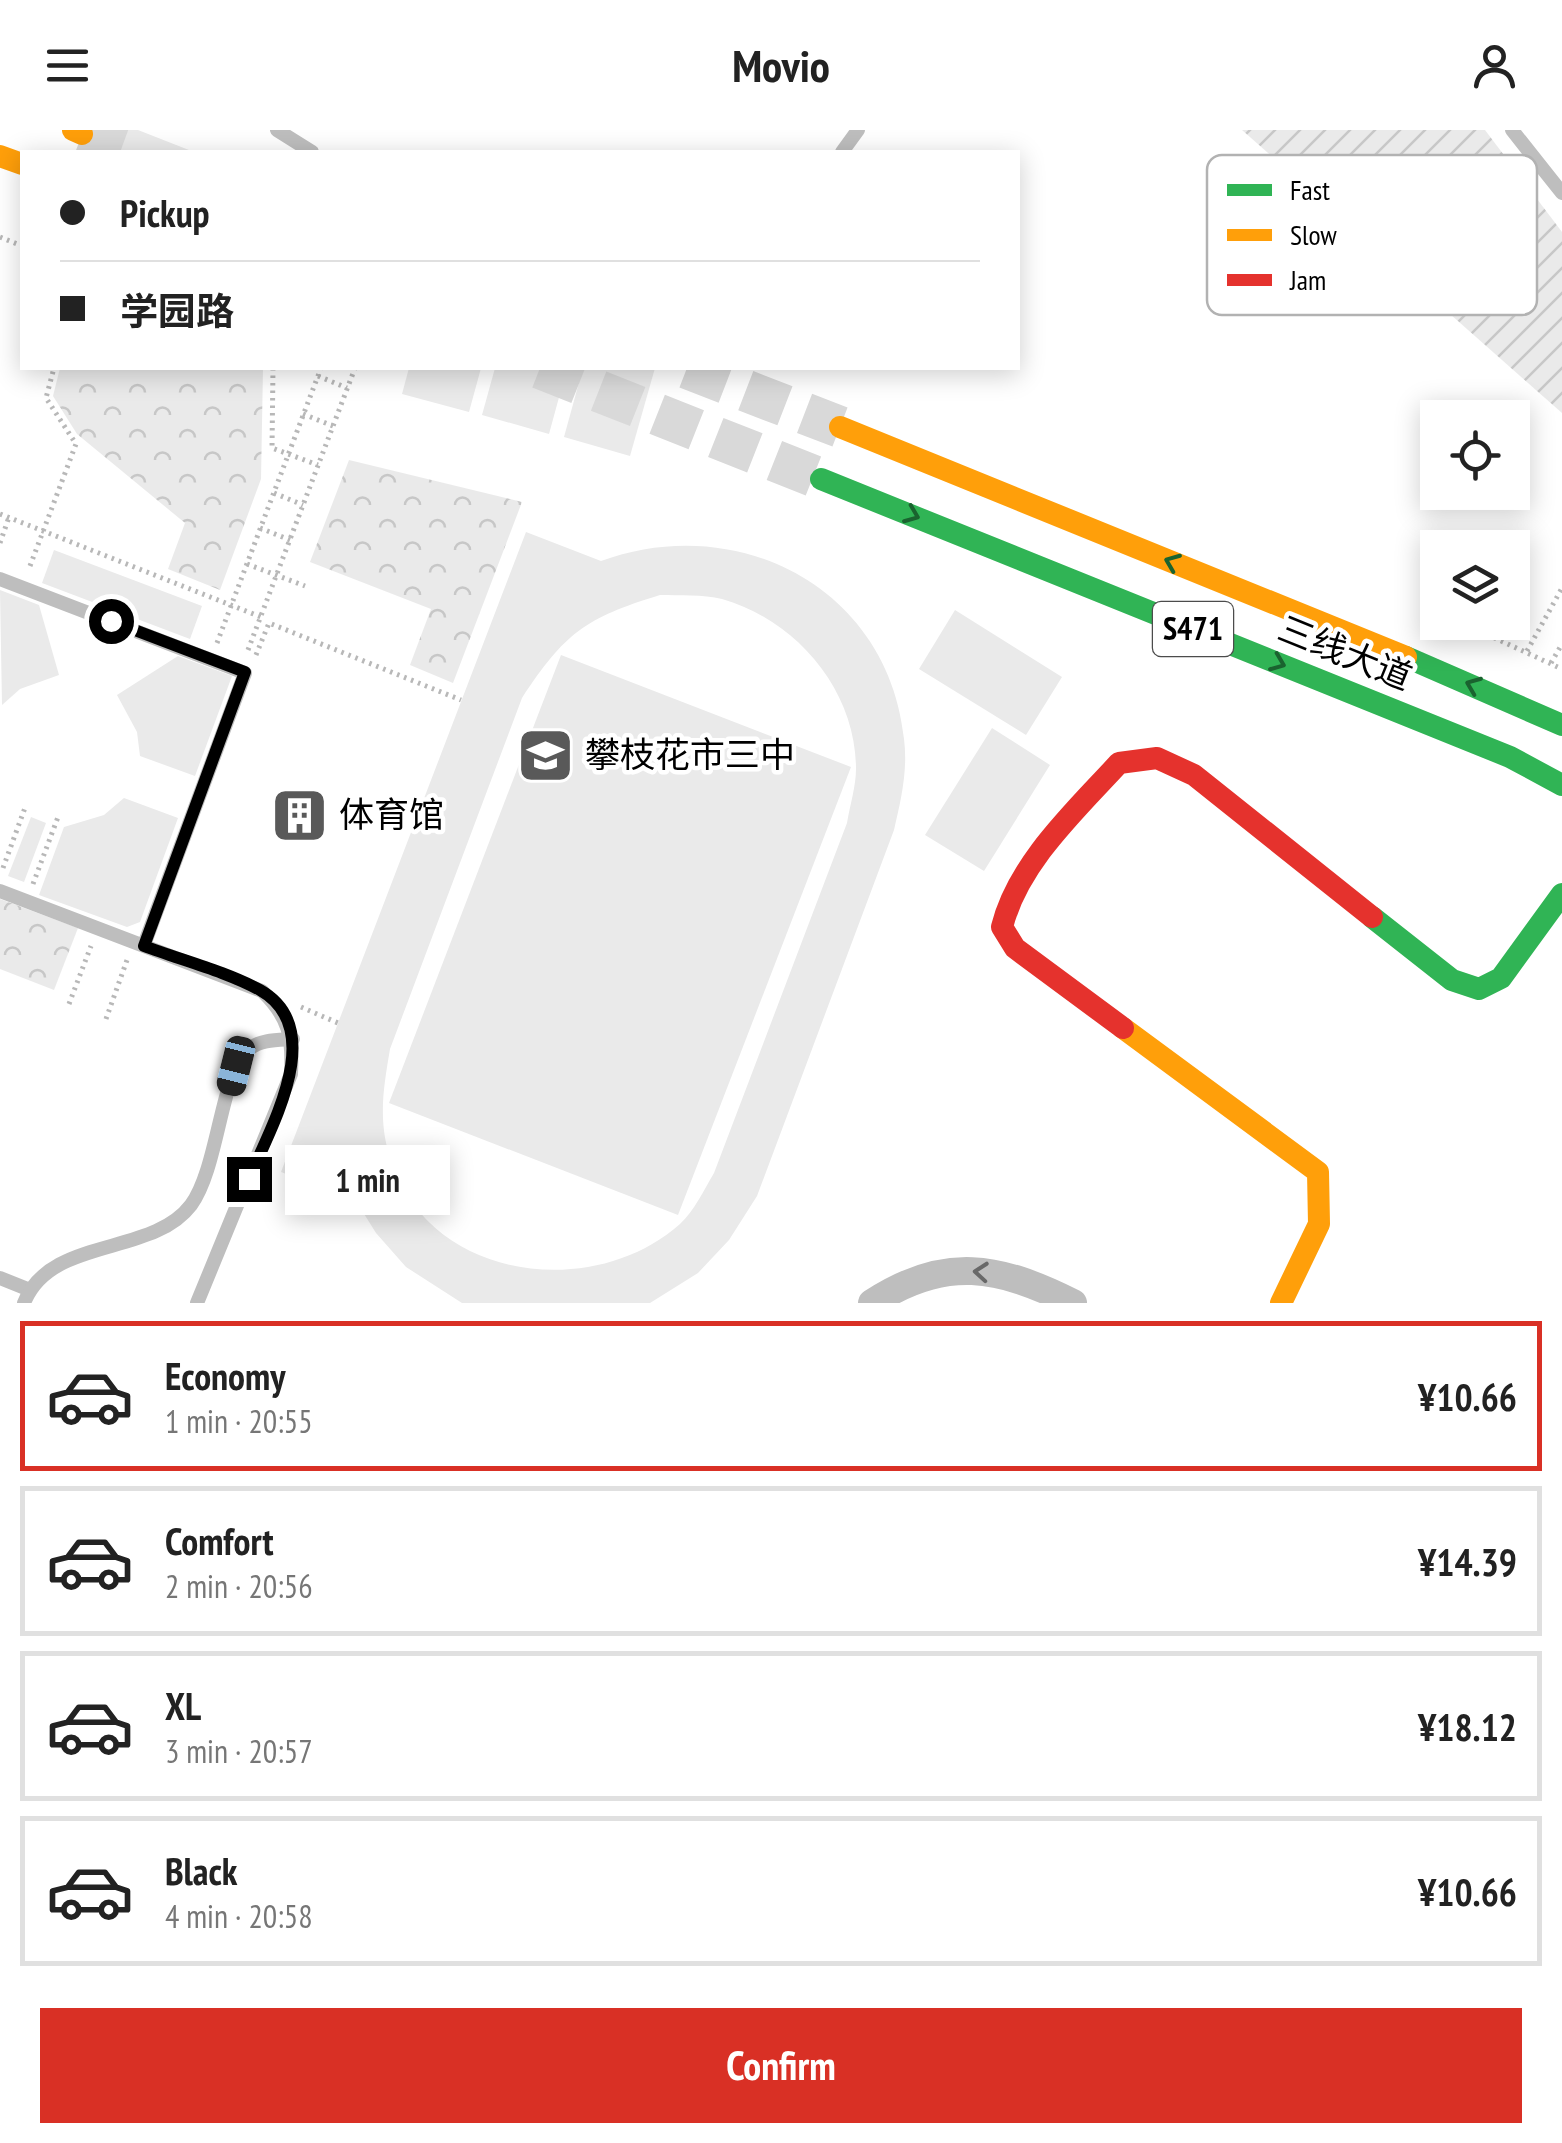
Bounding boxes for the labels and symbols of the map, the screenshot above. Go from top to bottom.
legend [1207,155,1537,315]
text: Fast [1290,171,1330,208]
text: Slow [1290,216,1337,253]
text: Jam [1289,261,1326,298]
one-way arrow [902,504,920,524]
one-way arrow [1165,554,1182,574]
route start [89,599,134,644]
road number: S471 [1153,602,1233,656]
street label: 三线大道 [1272,605,1419,700]
one-way arrow [1268,652,1286,672]
one-way arrow [1466,676,1483,696]
school or university icon: 攀枝花市三中 [516,725,576,785]
place label: 攀枝花市三中 [585,731,795,777]
building icon: 体育馆 [270,785,330,845]
place label: 体育馆 [339,791,444,837]
car [214,1033,258,1099]
callout: 1 min [284,1144,449,1214]
route end [227,1157,272,1202]
one-way arrow [973,1262,989,1284]

